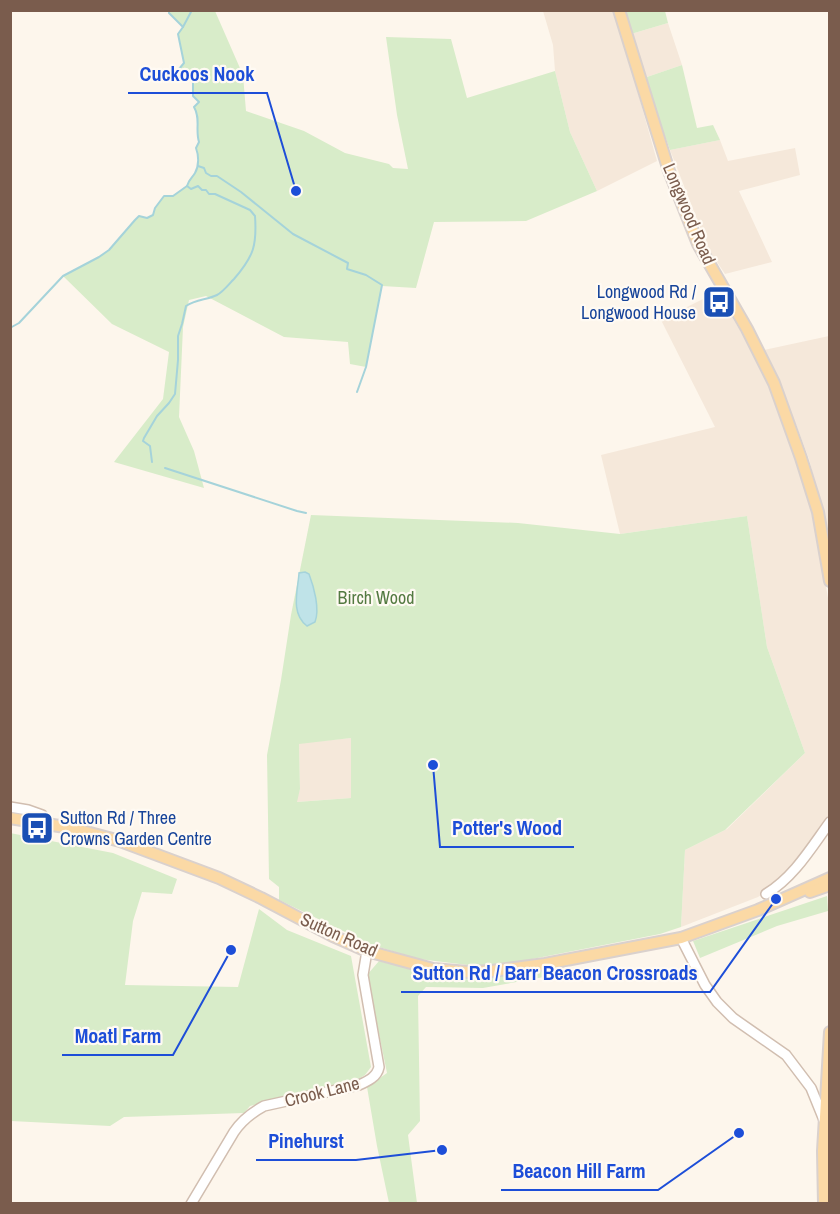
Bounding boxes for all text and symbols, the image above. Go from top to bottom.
callout: Cuckoos Nook [128,55,267,93]
text: Cuckoos Nook [140,60,255,87]
street label: Longwood Road [657,159,722,268]
place label: Longwood Rd / Longwood House [581,279,697,325]
bus stop icon: Longwood Rd / Longwood House [701,284,737,320]
park label: Birch Wood [338,585,414,610]
place label: Sutton Rd / Three Crowns Garden Centre [60,805,212,851]
callout: Potter's Wood [440,809,574,847]
bus stop icon: Sutton Rd / Three Crowns Garden Centre [19,810,55,846]
text: Potter's Wood [452,814,562,841]
street label: Sutton Road [297,906,382,963]
callout: Sutton Rd / Barr Beacon Crossroads [401,954,710,992]
text: Sutton Rd / Barr Beacon Crossroads [412,959,698,986]
callout: Moatl Farm [62,1017,173,1055]
text: Moatl Farm [75,1022,161,1049]
street label: Crook Lane [282,1070,362,1113]
callout: Pinehurst [256,1122,356,1160]
text: Pinehurst [268,1127,344,1154]
callout: Beacon Hill Farm [501,1152,658,1190]
text: Beacon Hill Farm [512,1157,646,1184]

